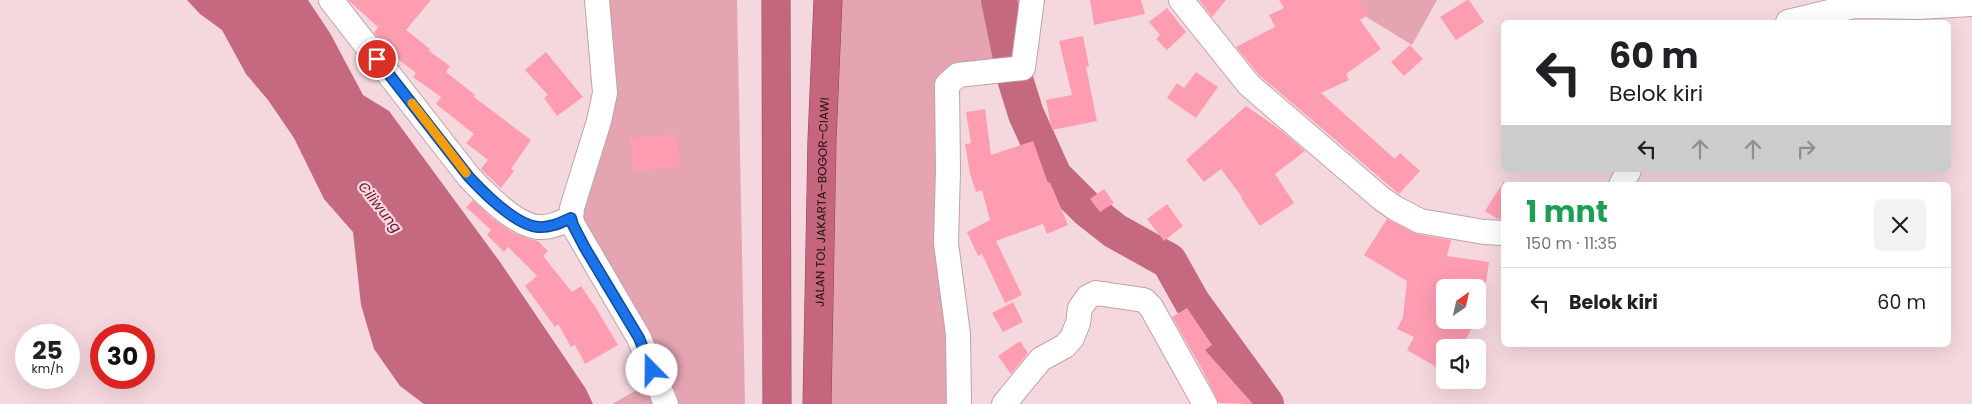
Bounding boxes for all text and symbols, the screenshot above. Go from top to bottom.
text: 60 m [1609,31,1699,80]
pin [356,38,398,80]
icon: left [1526,40,1591,105]
icon: arrive [363,45,391,73]
text: Belok kiri [1609,78,1703,109]
street label: JALAN TOL JAKARTA–BOGOR–CIAWI [810,97,832,307]
icon: left [1633,135,1661,163]
icon: ahead [1686,135,1714,163]
icon: ahead [1739,135,1767,163]
icon: right [1792,135,1820,163]
water label: Ciliwung [354,177,407,237]
text: 1 mnt [1526,190,1608,233]
button: close [1874,199,1926,251]
text: 150 m · 11:35 [1526,232,1617,255]
north arrow [1436,279,1486,329]
map controls [1436,279,1486,389]
icon: left [1526,289,1554,317]
text: Belok kiri [1569,289,1658,316]
text: 60 m [1877,289,1926,316]
speed limit sign: 30 [90,324,155,389]
text: 25 [32,333,63,368]
button: sound [1436,339,1486,389]
position arrow [625,343,677,395]
text: km/h [32,360,63,377]

